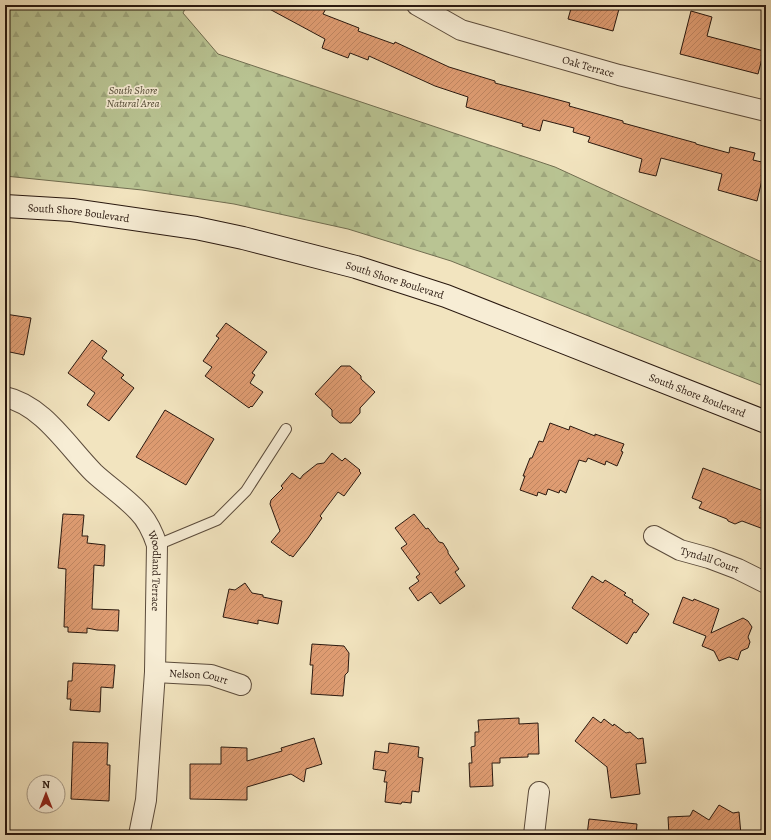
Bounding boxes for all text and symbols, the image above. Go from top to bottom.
street label: Oak Terrace [560,52,616,81]
park label: South Shore Natural Area [107,83,159,111]
street label: South Shore Boulevard [27,200,131,226]
street label: South Shore Boulevard [344,258,446,303]
street label: South Shore Boulevard [647,370,748,421]
street label: Woodland Terrace [144,527,164,612]
street label: Tyndall Court [679,544,742,577]
street label: Nelson Court [169,666,230,688]
north arrow [26,774,66,814]
text: N [42,777,50,792]

